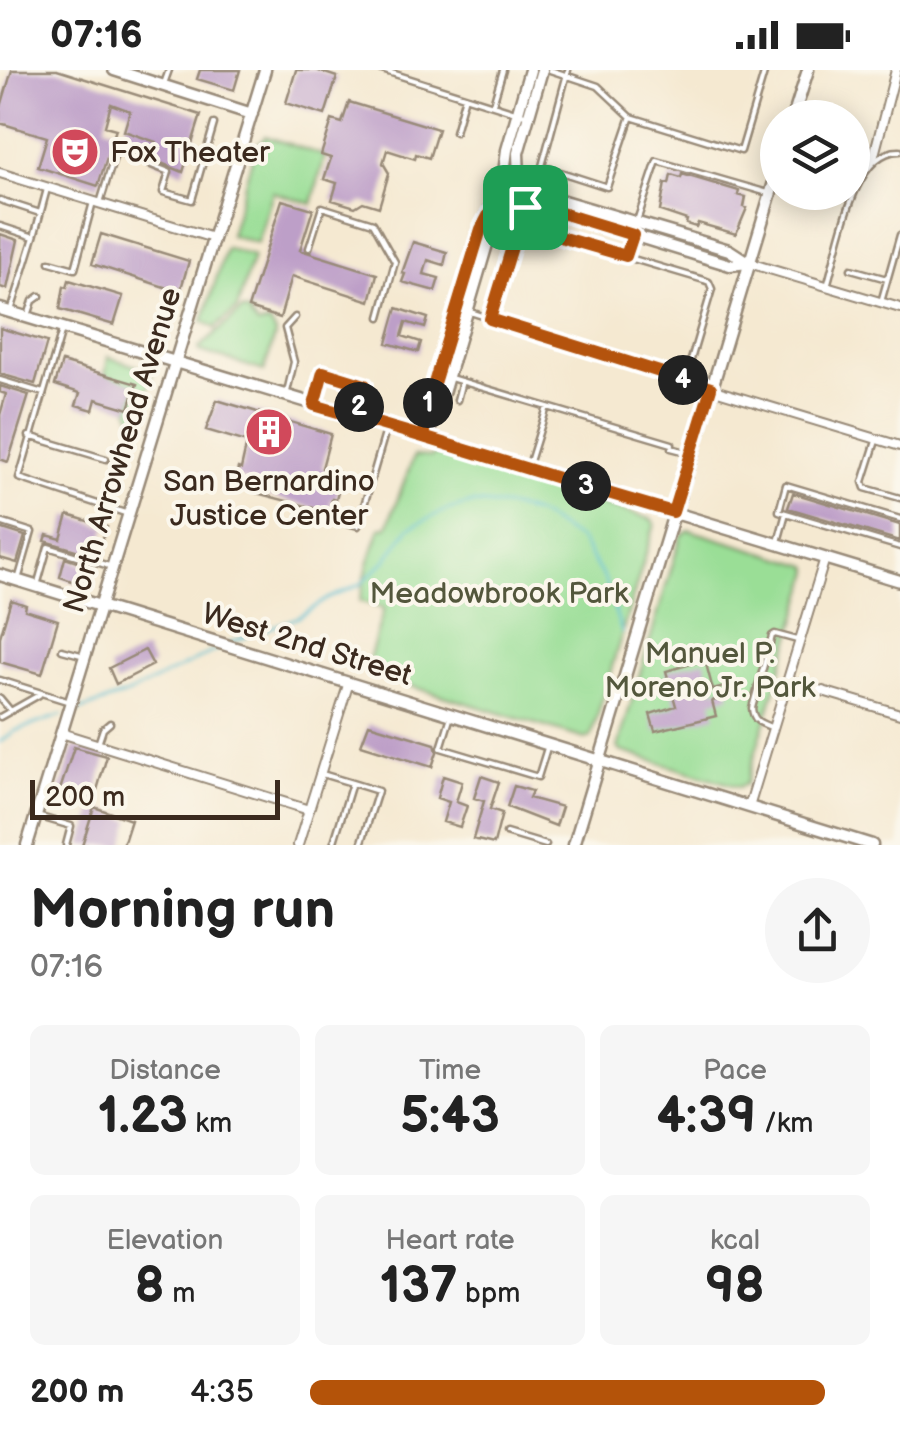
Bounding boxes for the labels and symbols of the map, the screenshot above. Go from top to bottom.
theatre icon: Fox Theater [49,126,101,178]
place label: Fox Theater [110,135,271,171]
pin [483,165,568,250]
street label: North Arrowhead Avenue [56,283,190,617]
pin: 4 [658,355,708,405]
pin: 1 [403,378,453,428]
pin: 2 [334,382,384,432]
building icon: San Bernardino Justice Center [243,406,295,458]
pin: 3 [561,461,611,511]
place label: San Bernardino Justice Center [163,464,375,534]
park label: Meadowbrook Park [369,576,629,612]
street label: West 2nd Street [198,596,416,694]
park label: Manuel P. Moreno Jr. Park [605,636,816,706]
scale bar [30,775,280,820]

